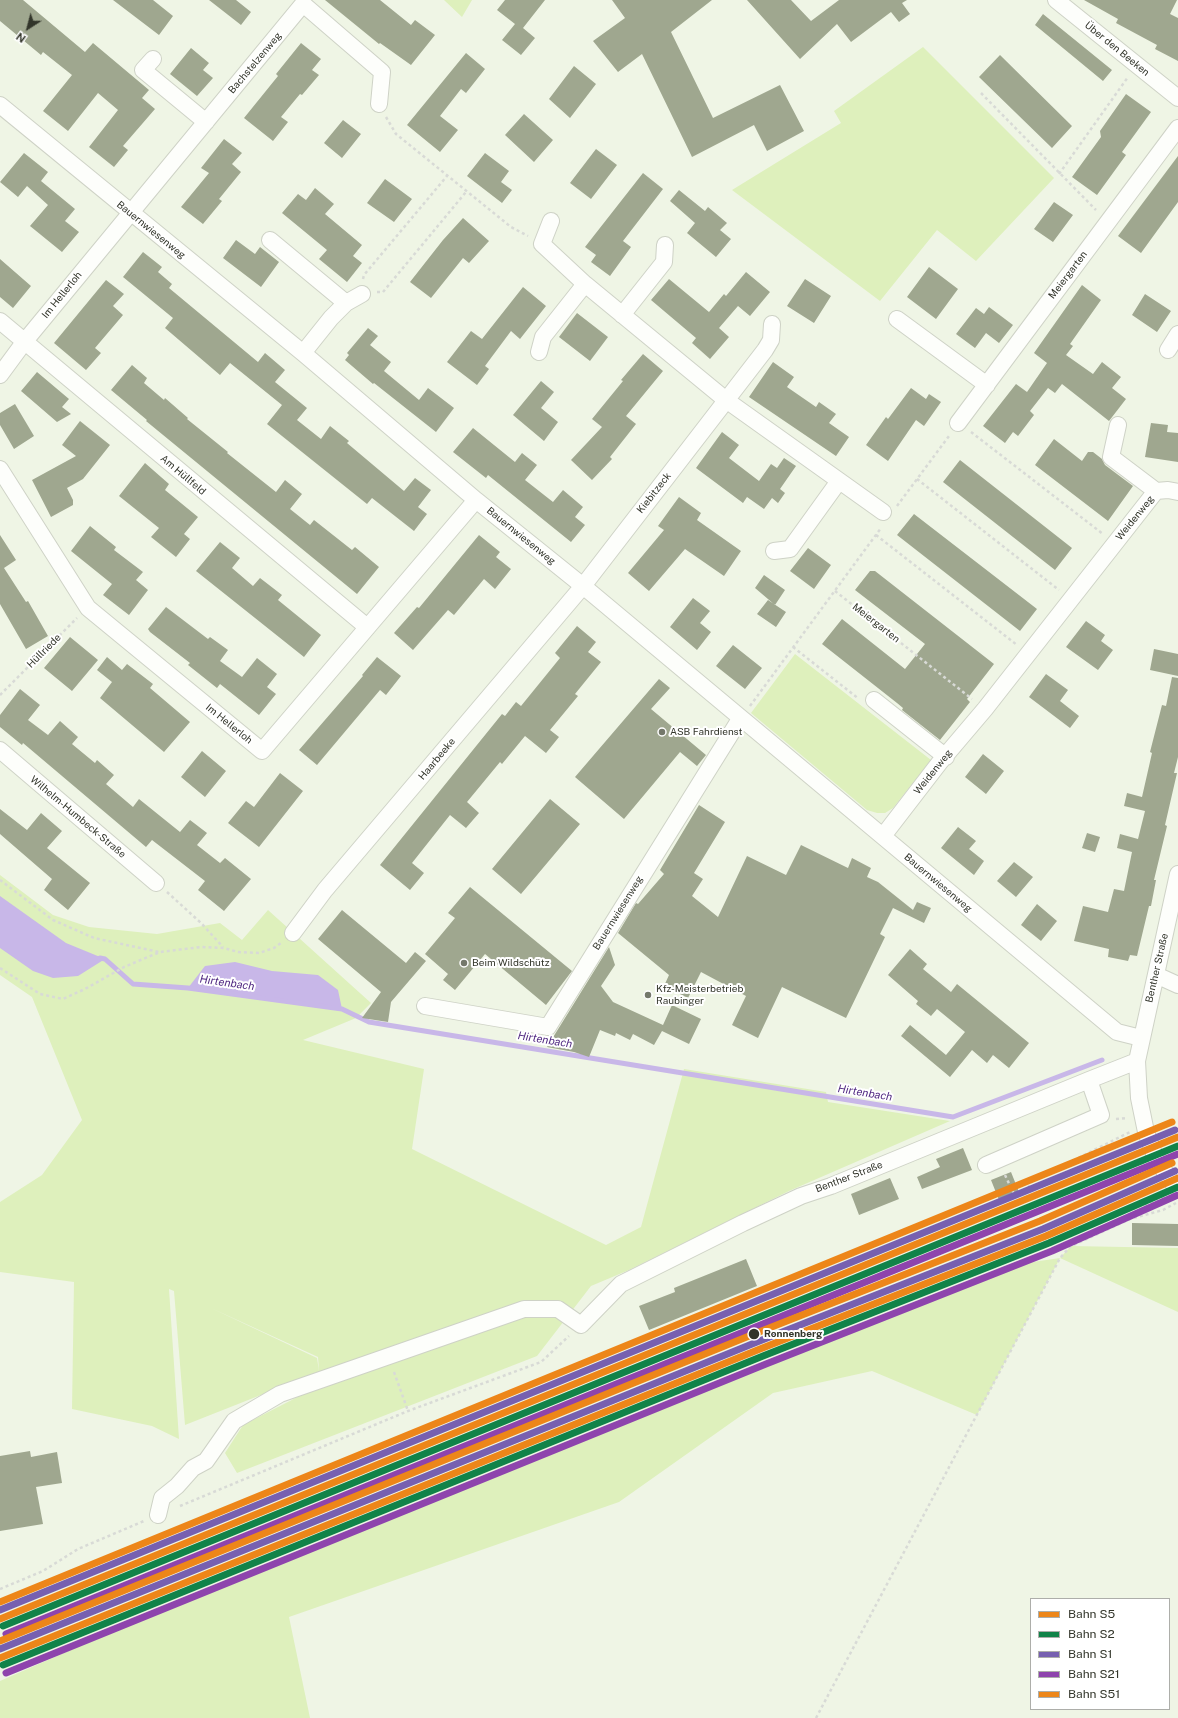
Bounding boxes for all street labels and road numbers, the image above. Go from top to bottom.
street label: Über den Beeken [1082,19,1152,79]
street label: Bachstelzenweg [226,30,284,96]
street label: Bauernwiesenweg [114,199,188,261]
street label: Meiergarten [1046,249,1090,301]
street label: Im Hellerloh [40,269,84,321]
street label: Am Hüllfeld [158,453,208,497]
street label: Kiebitzeck [634,470,674,516]
street label: Weidenweg [1113,493,1157,543]
street label: Bauernwiesenweg [484,505,558,567]
street label: Meiergarten [850,601,902,645]
street label: Hüllriede [25,632,63,670]
street label: Im Hellerloh [203,702,255,746]
street label: Haarbeeke [416,736,458,782]
street label: Weidenweg [911,747,955,797]
street label: Wilhelm-Humbeck-Straße [28,773,128,861]
street label: Bauernwiesenweg [902,851,974,915]
street label: Bauernwiesenweg [590,874,646,952]
street label: Benther Straße [1143,932,1171,1004]
street label: Benther Straße [814,1159,884,1195]

